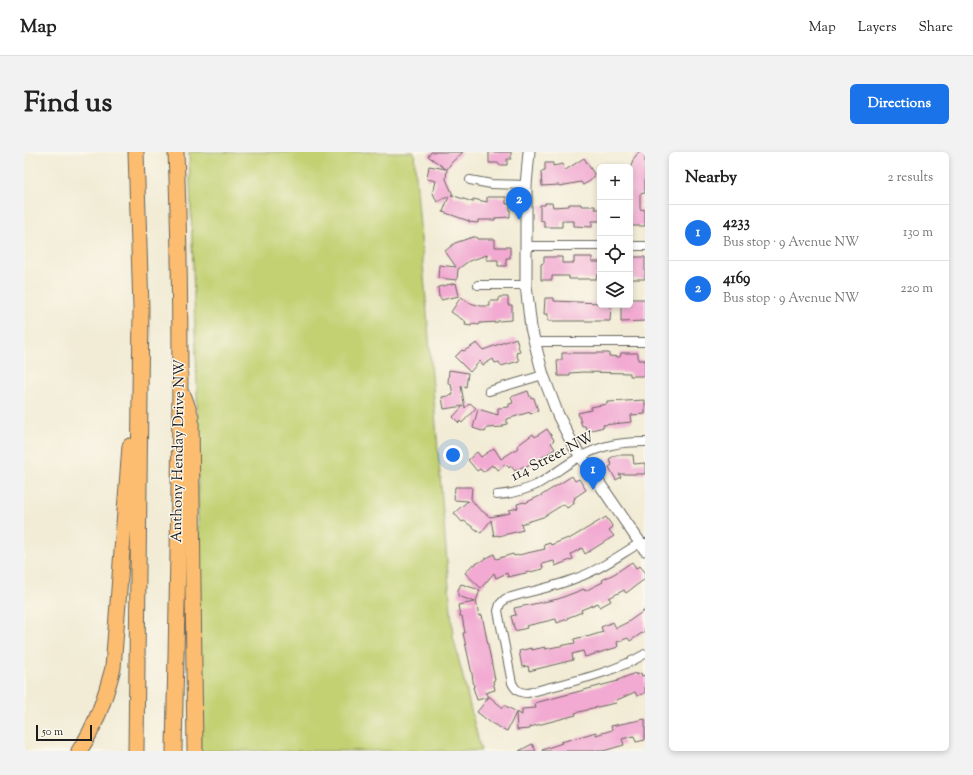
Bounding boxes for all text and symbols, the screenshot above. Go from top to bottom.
text: Map [20,14,57,41]
text: Map [809,18,836,38]
text: Layers [858,18,896,38]
text: Share [918,18,953,38]
text: Find us [24,84,112,124]
button: Directions [850,84,949,124]
map controls [597,164,633,308]
button: + [597,164,633,200]
text: Nearby [685,166,737,190]
text: 2 results [888,169,933,187]
pin: 2 [506,187,532,220]
button: − [597,200,633,236]
text: 4233 [723,213,750,234]
text: 1 [696,224,700,242]
text: 130 m [903,224,933,242]
text: Bus stop · 9 Avenue NW [723,234,859,252]
button: locate [597,236,633,272]
text: 4169 [723,269,750,290]
button: layers [597,272,633,308]
text: 2 [695,280,701,298]
text: 220 m [900,280,933,298]
text: Bus stop · 9 Avenue NW [723,290,859,308]
street label: Anthony Henday Drive NW [167,359,191,543]
street label: 114 Street NW [508,428,598,486]
your location [443,445,463,465]
pin: 1 [580,457,606,490]
scale bar [36,723,92,742]
text: 50 m [42,724,63,740]

